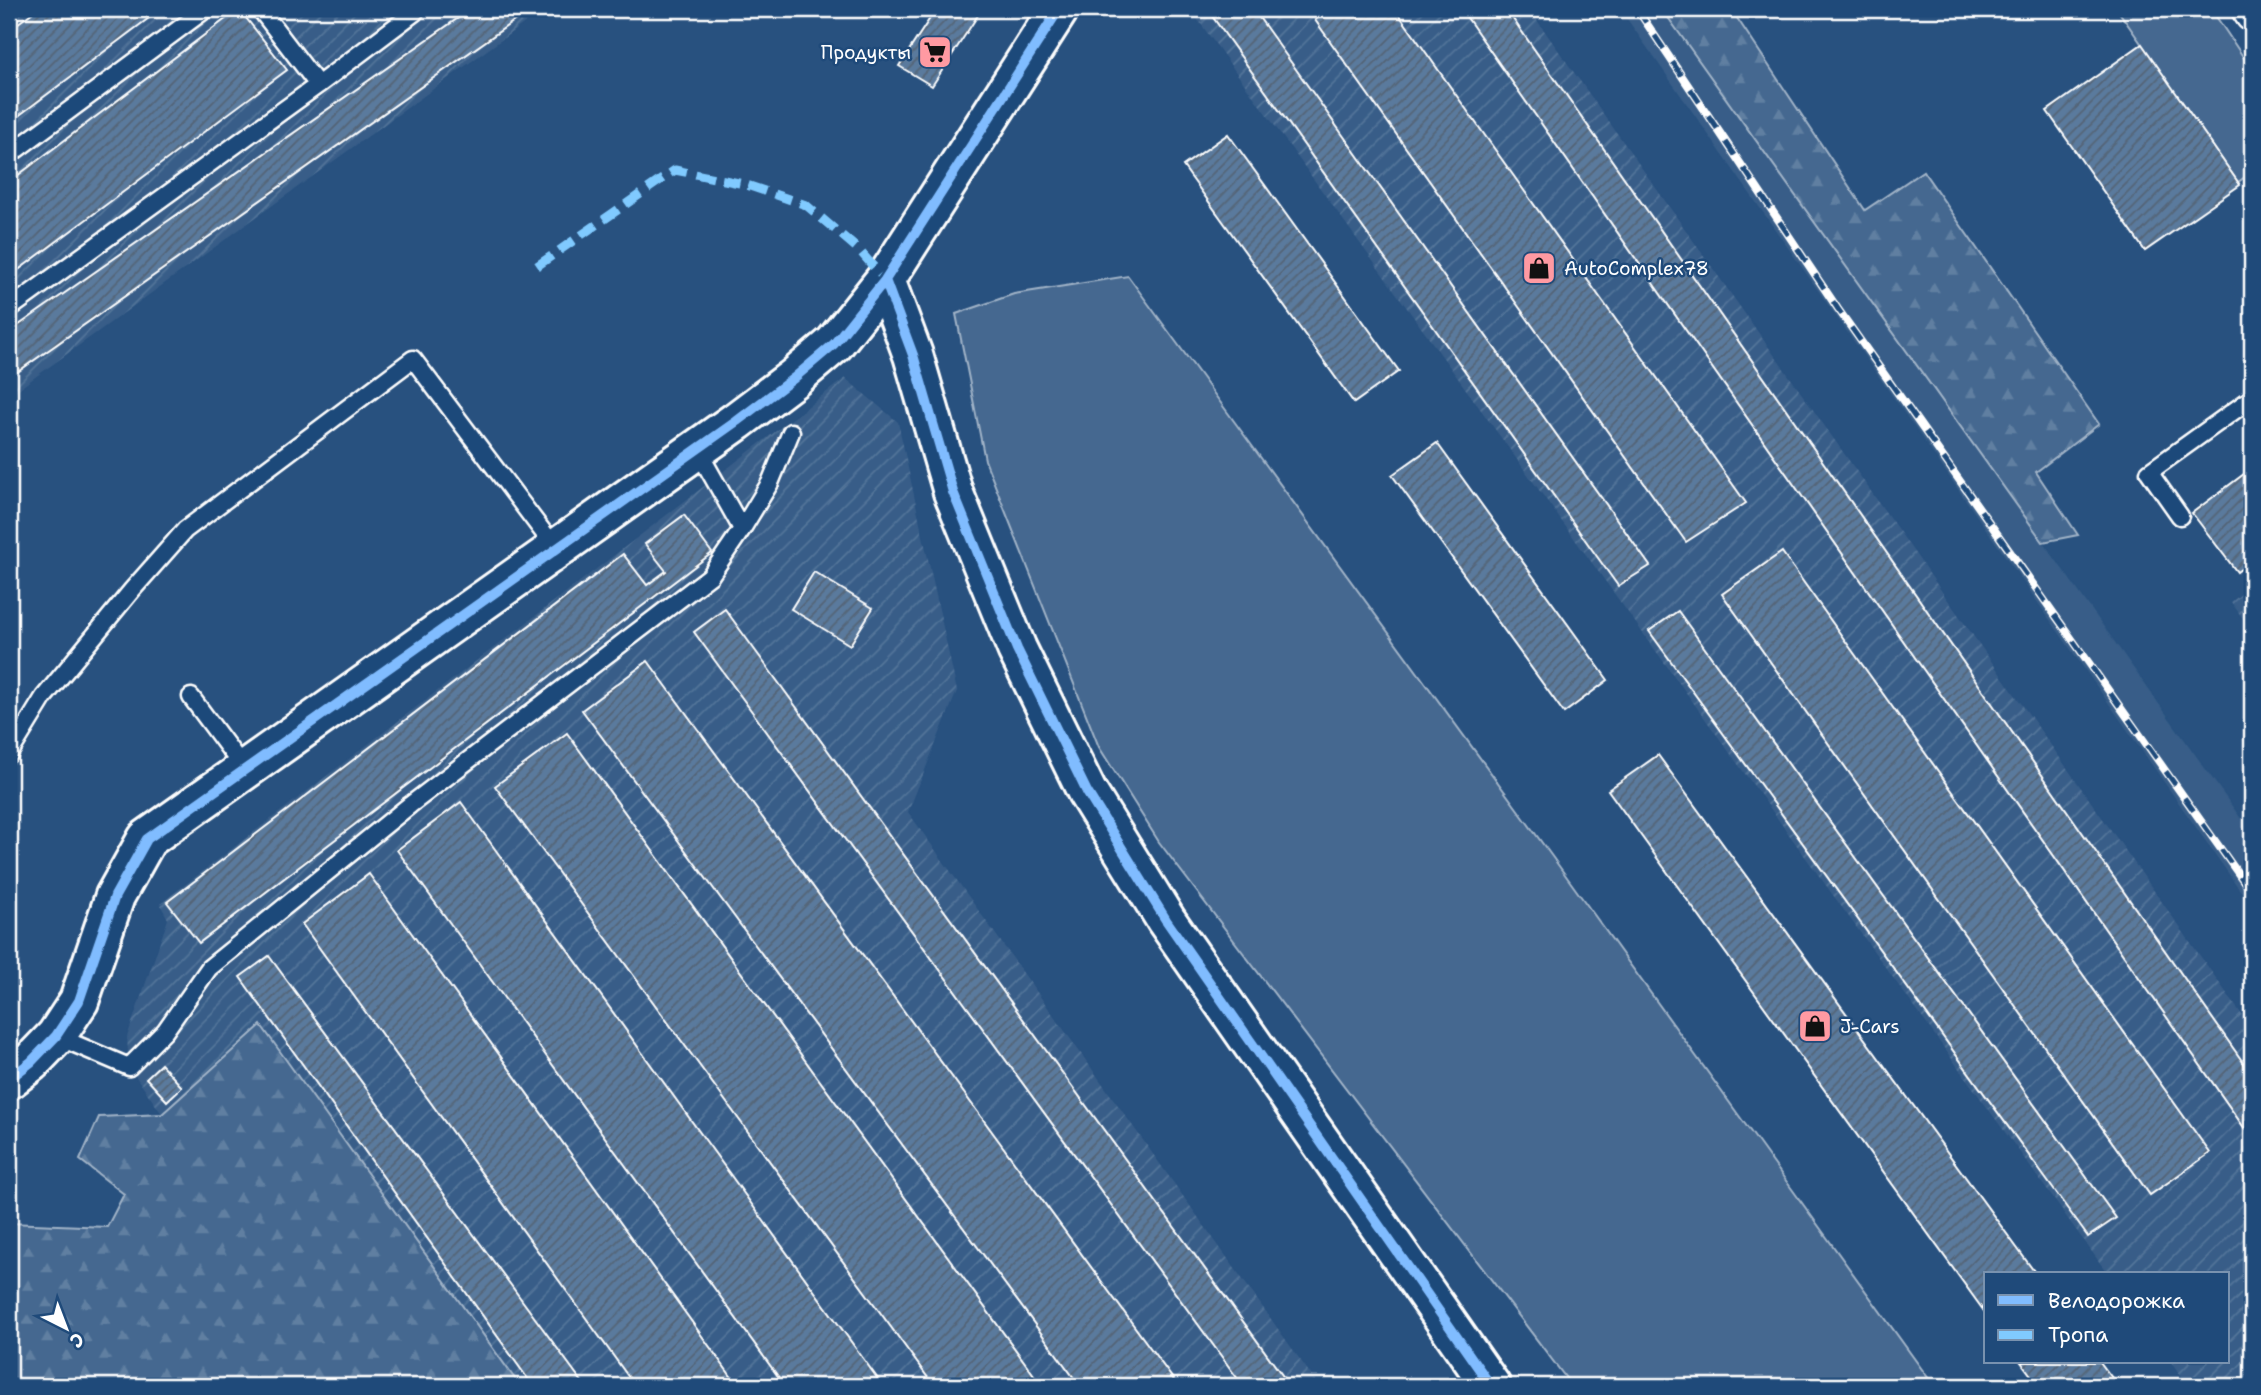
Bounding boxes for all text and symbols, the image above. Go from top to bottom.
supermarket icon: Продукты [916,33,954,71]
place label: Продукты [821,40,911,65]
shop icon: AutoComplex78 [1520,249,1558,287]
place label: AutoComplex78 [1564,256,1709,281]
shop icon: J-Cars [1796,1007,1834,1045]
place label: J-Cars [1840,1014,1900,1039]
legend [1984,1272,2230,1364]
text: Велодорожка [2048,1287,2185,1315]
north arrow [32,1294,102,1364]
text: Тропа [2048,1321,2108,1349]
text: С [64,1327,90,1353]

